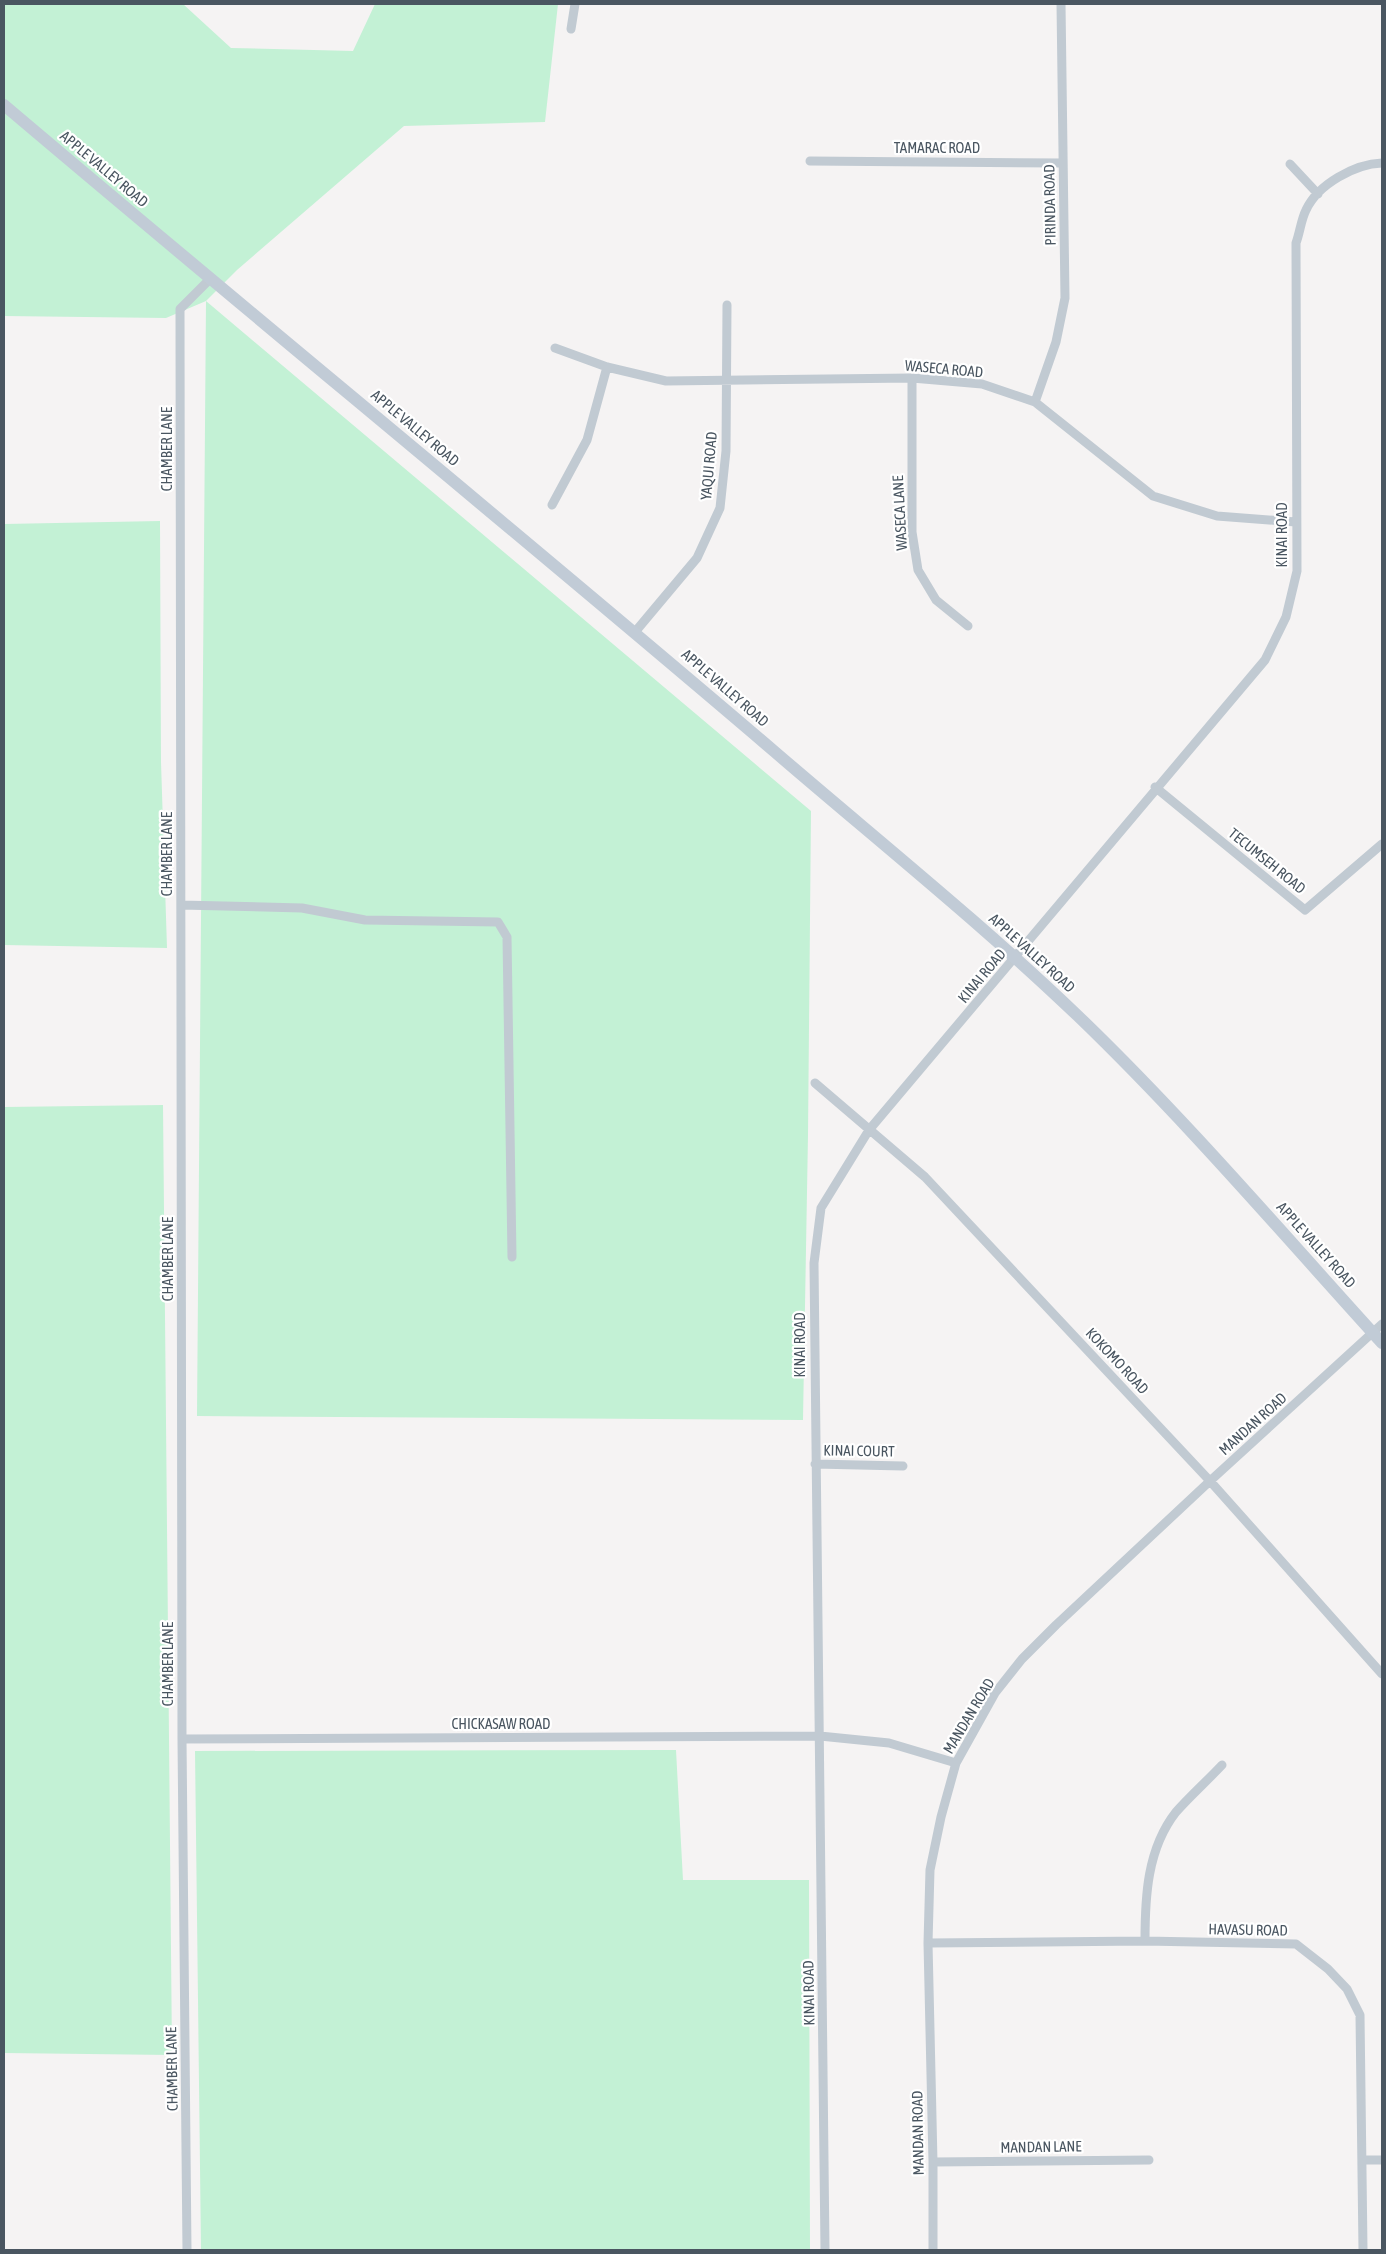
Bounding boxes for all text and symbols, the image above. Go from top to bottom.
street label: APPLE VALLEY ROAD [57,127,152,210]
street label: TAMARAC ROAD [894,139,980,156]
street label: PIRINDA ROAD [1040,164,1059,246]
street label: WASECA ROAD [904,357,984,380]
street label: APPLE VALLEY ROAD [368,386,463,469]
street label: CHAMBER LANE [158,406,175,491]
street label: YAQUI ROAD [697,431,720,501]
street label: WASECA LANE [889,474,910,551]
street label: KINAI ROAD [1273,502,1290,568]
street label: APPLE VALLEY ROAD [679,645,772,730]
street label: CHAMBER LANE [158,811,175,896]
street label: TECUMSEH ROAD [1225,824,1309,897]
street label: APPLE VALLEY ROAD [986,910,1079,996]
street label: KINAI ROAD [954,945,1009,1006]
street label: APPLE VALLEY ROAD [1273,1198,1359,1291]
street label: CHAMBER LANE [159,1216,176,1301]
street label: KINAI ROAD [791,1312,808,1378]
street label: KOKOMO ROAD [1082,1324,1152,1397]
street label: MANDAN ROAD [1215,1389,1290,1458]
street label: KINAI COURT [823,1441,895,1460]
street label: CHAMBER LANE [159,1621,176,1706]
street label: MANDAN ROAD [939,1675,998,1756]
street label: CHICKASAW ROAD [452,1715,550,1732]
street label: HAVASU ROAD [1208,1920,1288,1939]
street label: KINAI ROAD [799,1960,818,2026]
street label: CHAMBER LANE [162,2026,181,2111]
street label: MANDAN ROAD [908,2090,927,2176]
street label: MANDAN LANE [1000,2137,1082,2156]

